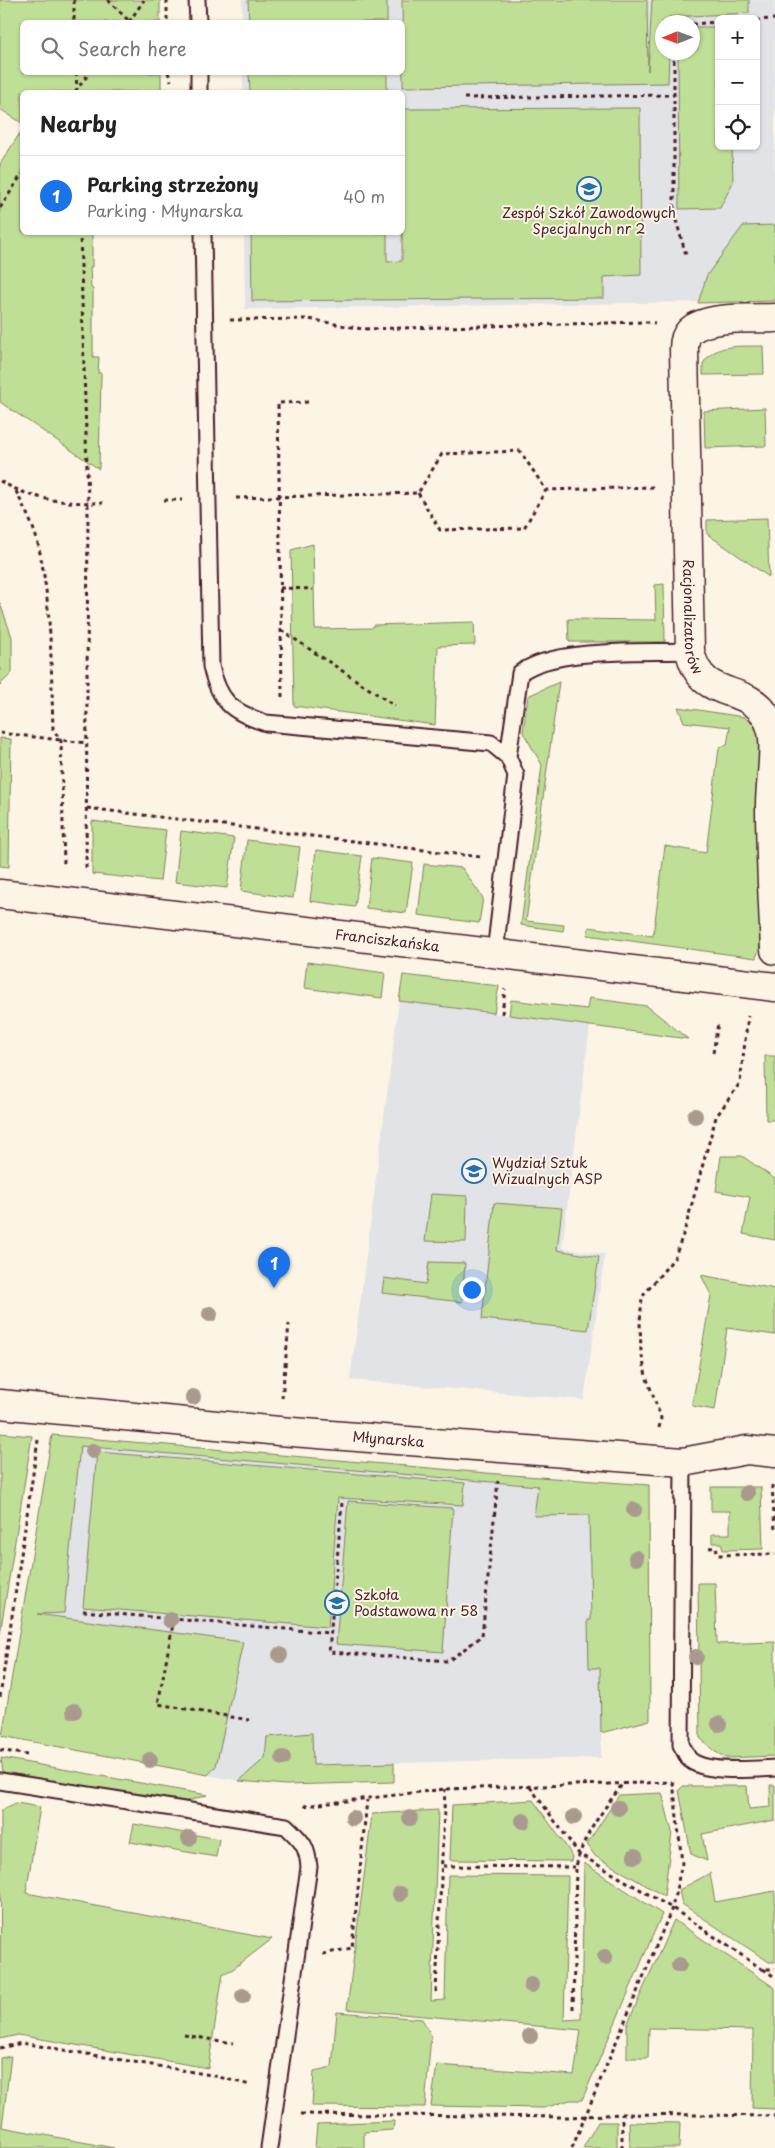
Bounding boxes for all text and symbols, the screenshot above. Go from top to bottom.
north arrow [655,15,700,60]
map controls [715,15,760,150]
button: + [715,15,760,60]
search box [20,20,405,75]
icon: search [38,34,66,62]
text: Search here [78,34,187,62]
button: − [715,60,760,105]
button: locate [715,105,760,150]
text: Nearby [40,107,117,139]
text: Parking strzeżony [87,170,258,198]
school or university icon: Zespół Szkół Zawodowych Specjalnych nr 2 [576,176,602,202]
text: 1 [52,184,60,208]
text: 40 m [343,184,385,208]
text: Parking · Młynarska [87,198,243,222]
place label: Zespół Szkół Zawodowych Specjalnych nr 2 [502,202,676,239]
street label: Racjonalizatorów [678,559,709,678]
street label: Franciszkańska [334,923,441,957]
place label: Wydział Sztuk Wizualnych ASP [492,1152,602,1189]
school or university icon: Wydział Sztuk Wizualnych ASP [461,1158,487,1184]
pin: 1 [258,1247,290,1288]
your location [459,1277,485,1303]
street label: Młynarska [352,1426,425,1452]
place label: Szkoła Podstawowa nr 58 [354,1584,478,1621]
school or university icon: Szkoła Podstawowa nr 58 [324,1590,350,1616]

